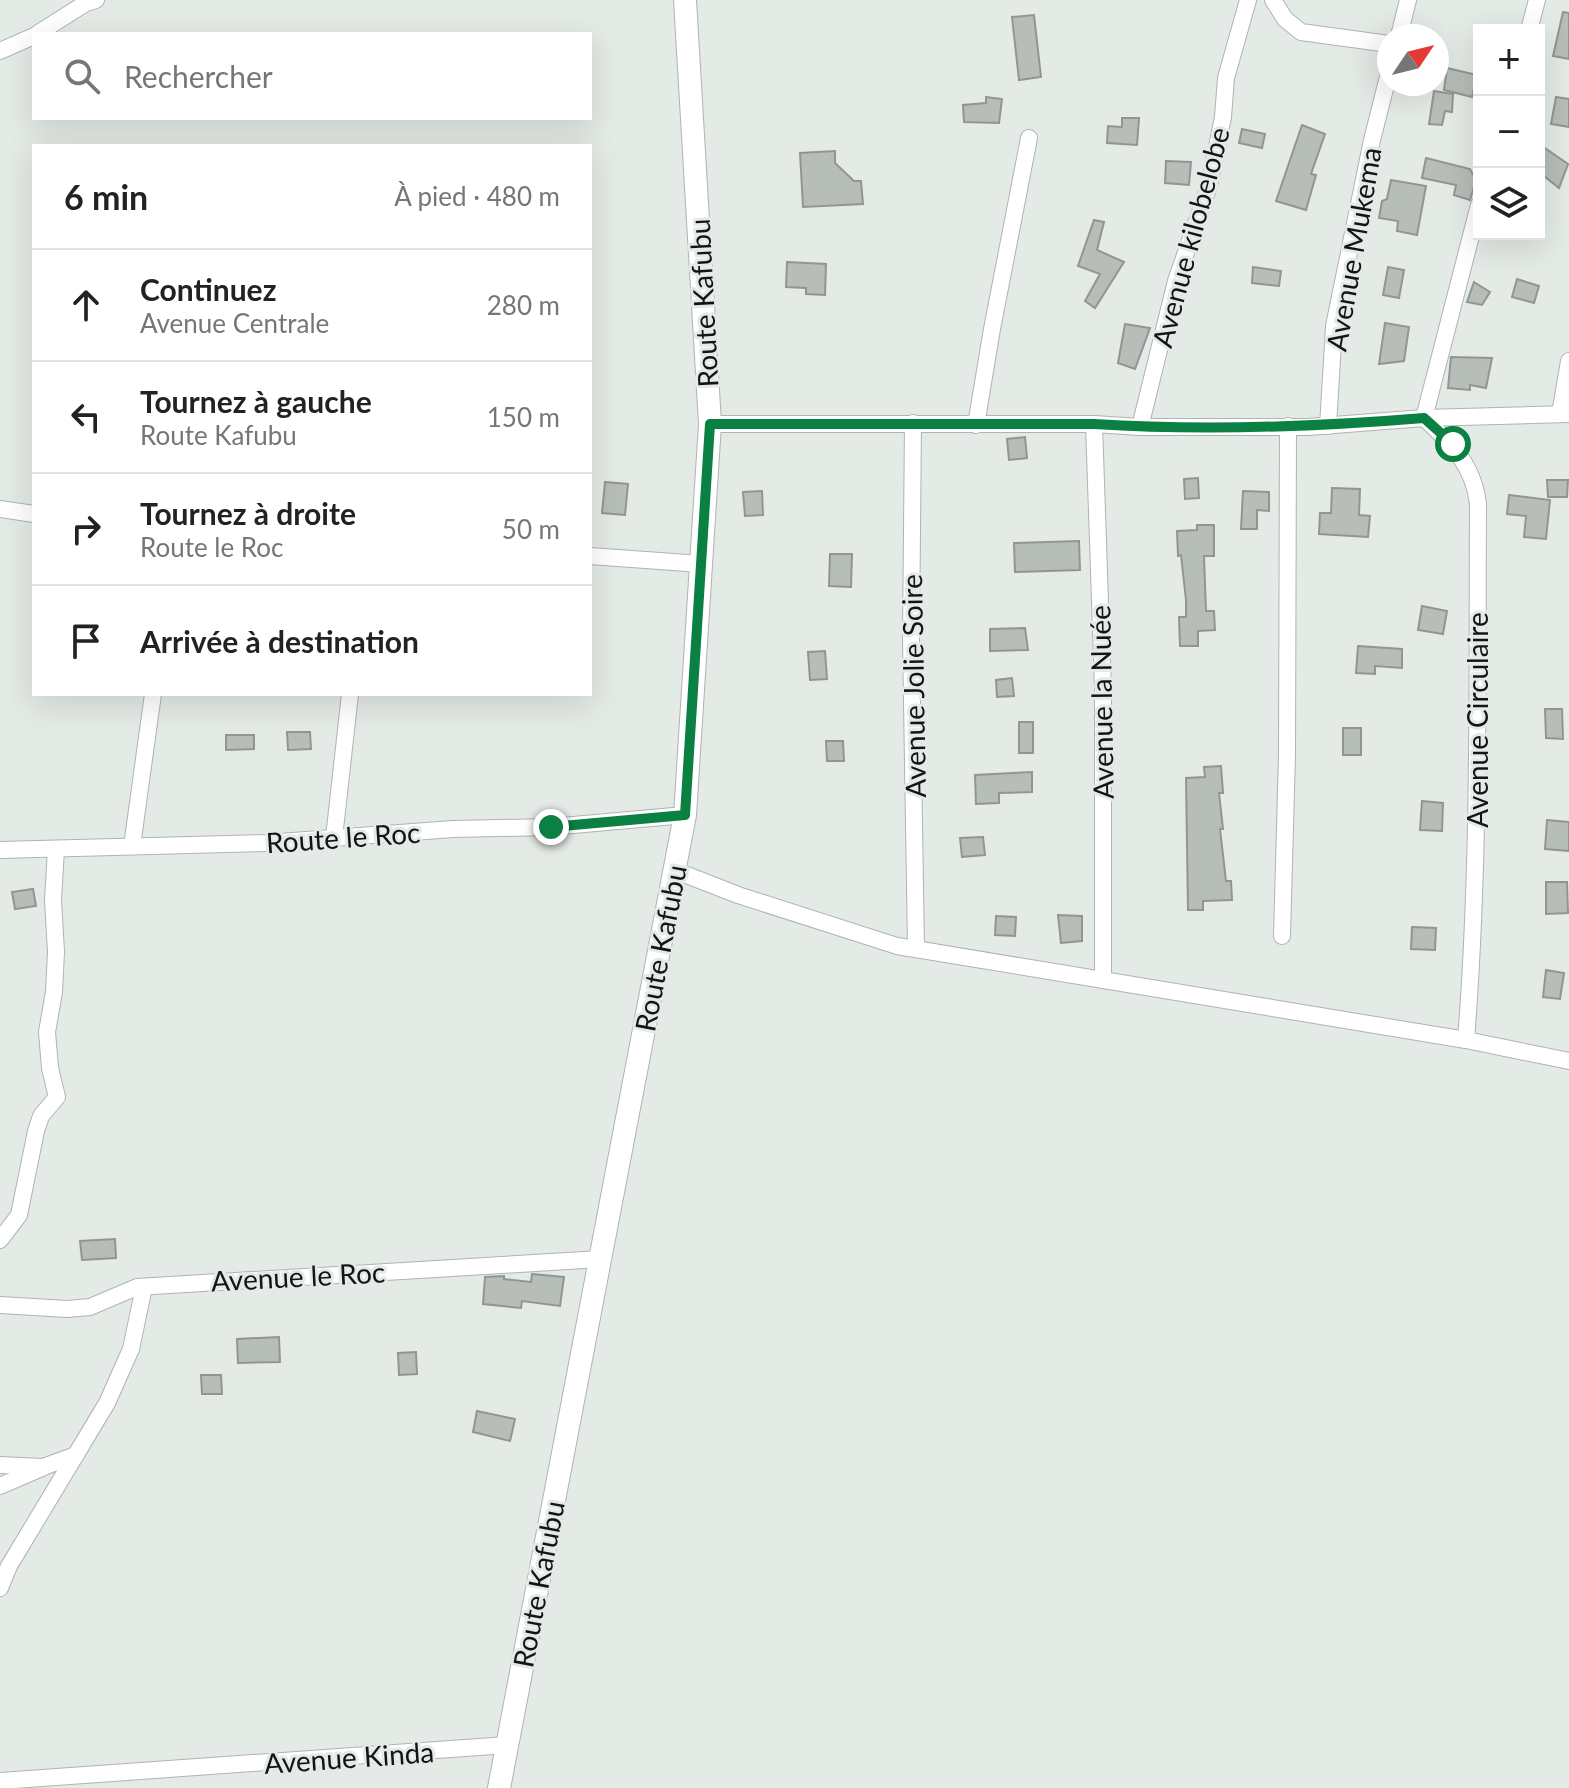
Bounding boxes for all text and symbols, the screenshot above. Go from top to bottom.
north arrow [1377,24,1449,96]
map controls [1473,24,1545,240]
button: + [1473,24,1545,96]
search box [32,32,592,120]
icon: search [60,54,104,98]
text: Rechercher [124,58,273,94]
button: − [1473,96,1545,168]
street label: Avenue kilobelobe [1144,123,1236,351]
street label: Avenue Mukema [1318,144,1388,354]
button: layers [1473,168,1545,240]
text: 6 min [64,176,148,217]
text: À pied · 480 m [394,180,560,212]
street label: Route Kafubu [682,218,724,388]
text: Continuez [140,271,276,307]
icon: ahead [64,283,108,327]
text: 280 m [487,289,560,321]
text: Avenue Centrale [140,307,329,339]
text: Tournez à gauche [140,383,372,419]
icon: left [64,395,108,439]
text: 150 m [487,401,560,433]
text: Route Kafubu [140,419,297,451]
route start [1435,426,1471,462]
text: Tournez à droite [140,495,356,531]
icon: right [64,507,108,551]
text: 50 m [502,513,560,545]
text: Route le Roc [140,531,283,563]
street label: Avenue Jolie Soire [894,574,932,798]
street label: Avenue la Nuée [1082,605,1120,799]
street label: Avenue Circulaire [1460,612,1494,828]
icon: arrive [64,619,108,663]
text: Arrivée à destination [140,623,419,659]
route end [533,809,569,845]
street label: Route le Roc [265,815,421,859]
street label: Route Kafubu [627,862,693,1034]
street label: Avenue le Roc [210,1254,386,1298]
street label: Route Kafubu [505,1498,571,1670]
street label: Avenue Kinda [263,1734,435,1780]

